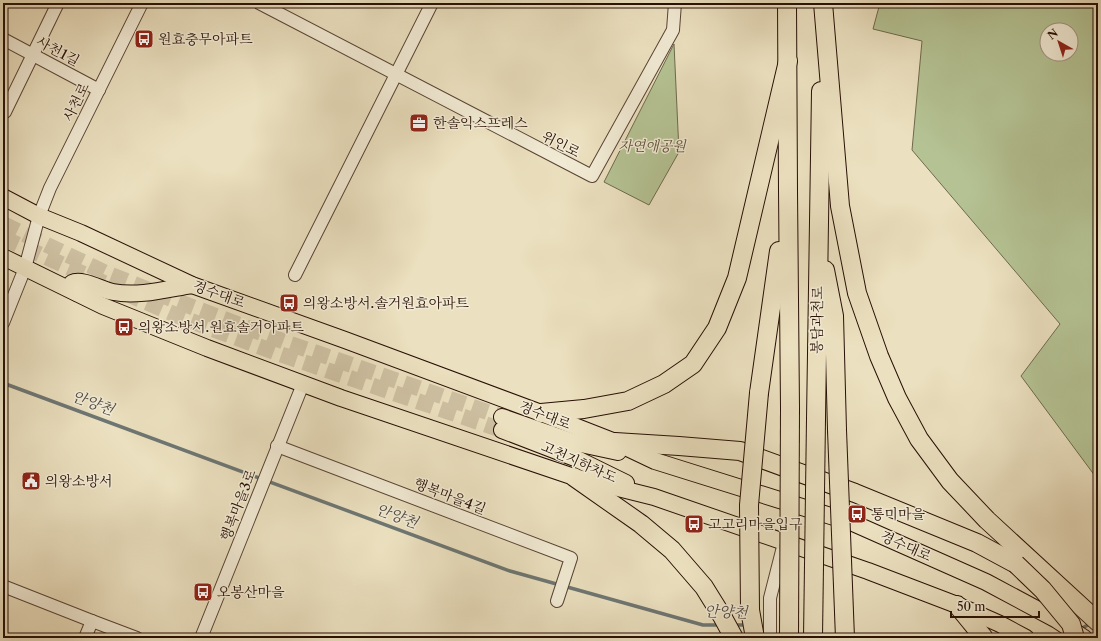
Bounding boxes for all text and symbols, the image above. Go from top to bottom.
north arrow [1039,22,1079,62]
text: N [1045,26,1061,43]
bus stop icon: 원효충무아파트 [133,28,155,50]
place label: 원효충무아파트 [158,30,253,48]
street label: 사천1길 [33,32,83,70]
street label: 사천로 [59,79,93,124]
office icon: 한솔익스프레스 [408,112,430,134]
place label: 한솔익스프레스 [433,114,528,132]
street label: 위인로 [539,127,584,161]
park label: 자연애공원 [618,137,687,155]
street label: 경수대로 [190,276,248,312]
street label: 봉담과천로 [807,286,827,354]
bus stop icon: 의왕소방서.솔거원효아파트 [278,292,300,314]
place label: 의왕소방서.솔거원효아파트 [303,294,469,312]
bus stop icon: 의왕소방서.원효솔거아파트 [113,316,135,338]
place label: 의왕소방서.원효솔거아파트 [138,318,304,336]
water label: 안양천 [69,386,118,419]
street label: 경수대로 [517,397,574,433]
street label: 고천지하차도 [538,437,620,487]
street label: 행복마을3로 [216,466,260,543]
public building icon: 의왕소방서 [20,470,42,492]
place label: 의왕소방서 [45,472,113,490]
street label: 행복마을4길 [411,474,489,518]
water label: 안양천 [373,499,422,532]
bus stop icon: 통미마을 [846,503,868,525]
place label: 통미마을 [871,505,926,523]
bus stop icon: 고고리마을입구 [683,513,705,535]
place label: 고고리마을입구 [708,515,803,533]
street label: 경수대로 [878,527,935,565]
bus stop icon: 오봉산마을 [192,581,214,603]
place label: 오봉산마을 [217,583,285,601]
scale bar [951,593,1039,619]
text: 50 m [957,599,986,614]
water label: 안양천 [704,601,750,622]

